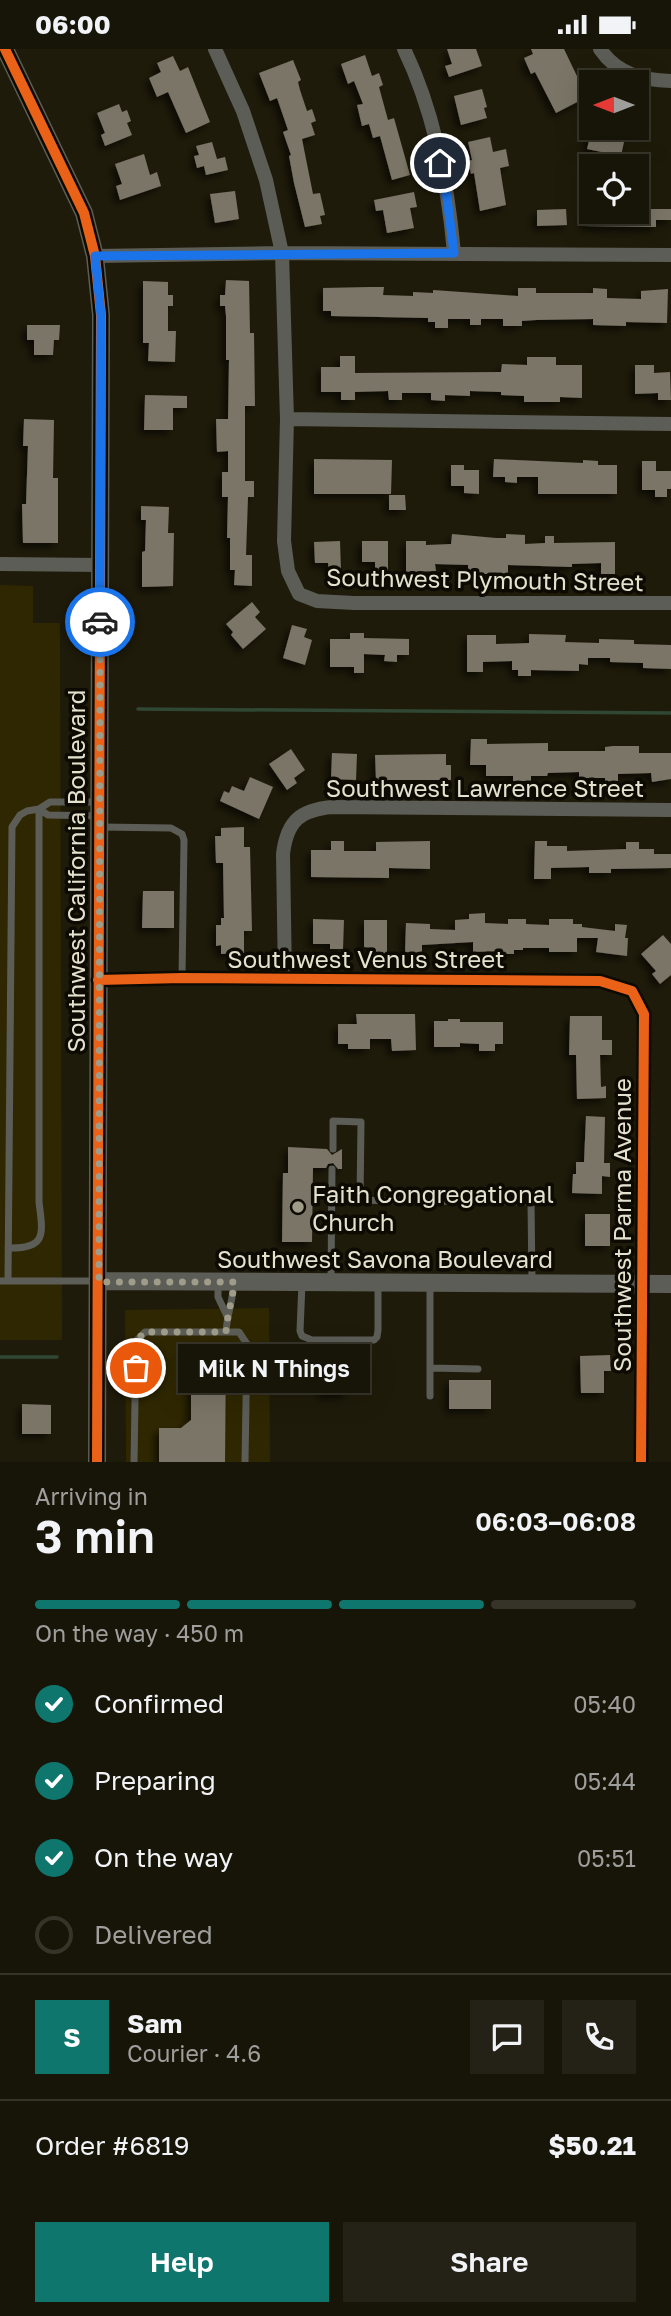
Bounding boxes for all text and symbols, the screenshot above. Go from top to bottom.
text: 06:00 [35,9,111,40]
north arrow [579,70,649,140]
map controls [579,70,649,224]
pin [410,133,470,193]
icon: home [421,144,459,182]
button: locate [579,154,649,224]
street label: Southwest Plymouth Street [326,562,644,596]
courier [65,587,135,657]
icon: car [81,603,119,641]
street label: Southwest California Boulevard [61,690,90,1052]
street label: Southwest Lawrence Street [326,773,644,802]
street label: Southwest Venus Street [227,944,505,973]
street label: Southwest Parma Avenue [607,1078,636,1372]
place label: Faith Congregational Church [312,1179,554,1236]
marker: Faith Congregational Church [290,1199,306,1215]
street label: Southwest Savona Boulevard [217,1244,553,1273]
pin [106,1338,166,1398]
callout: Milk N Things [178,1343,370,1393]
icon: bag [117,1349,155,1387]
text: Milk N Things [198,1354,350,1382]
text: Arriving in [35,1482,148,1510]
text: 06:03–06:08 [475,1506,636,1537]
text: 3 min [35,1508,155,1563]
text: On the way · 450 m [35,1619,244,1647]
icon: check [35,1685,73,1723]
text: Confirmed [94,1688,224,1719]
text: 05:40 [573,1690,636,1718]
icon: check [35,1762,73,1800]
text: Preparing [94,1765,216,1796]
text: 05:44 [573,1767,636,1795]
icon: check [35,1839,73,1877]
text: On the way [94,1842,233,1873]
text: 05:51 [577,1844,636,1872]
text: Delivered [94,1919,213,1950]
button: chat [470,2000,544,2074]
button: phone [562,2000,636,2074]
text: Sam [127,2008,182,2039]
text: S [63,2022,81,2053]
text: Courier · 4.6 [127,2039,261,2067]
text: Order #6819 [35,2130,189,2161]
text: $50.21 [548,2130,636,2161]
button: Help [35,2222,329,2302]
button: Share [343,2222,636,2302]

